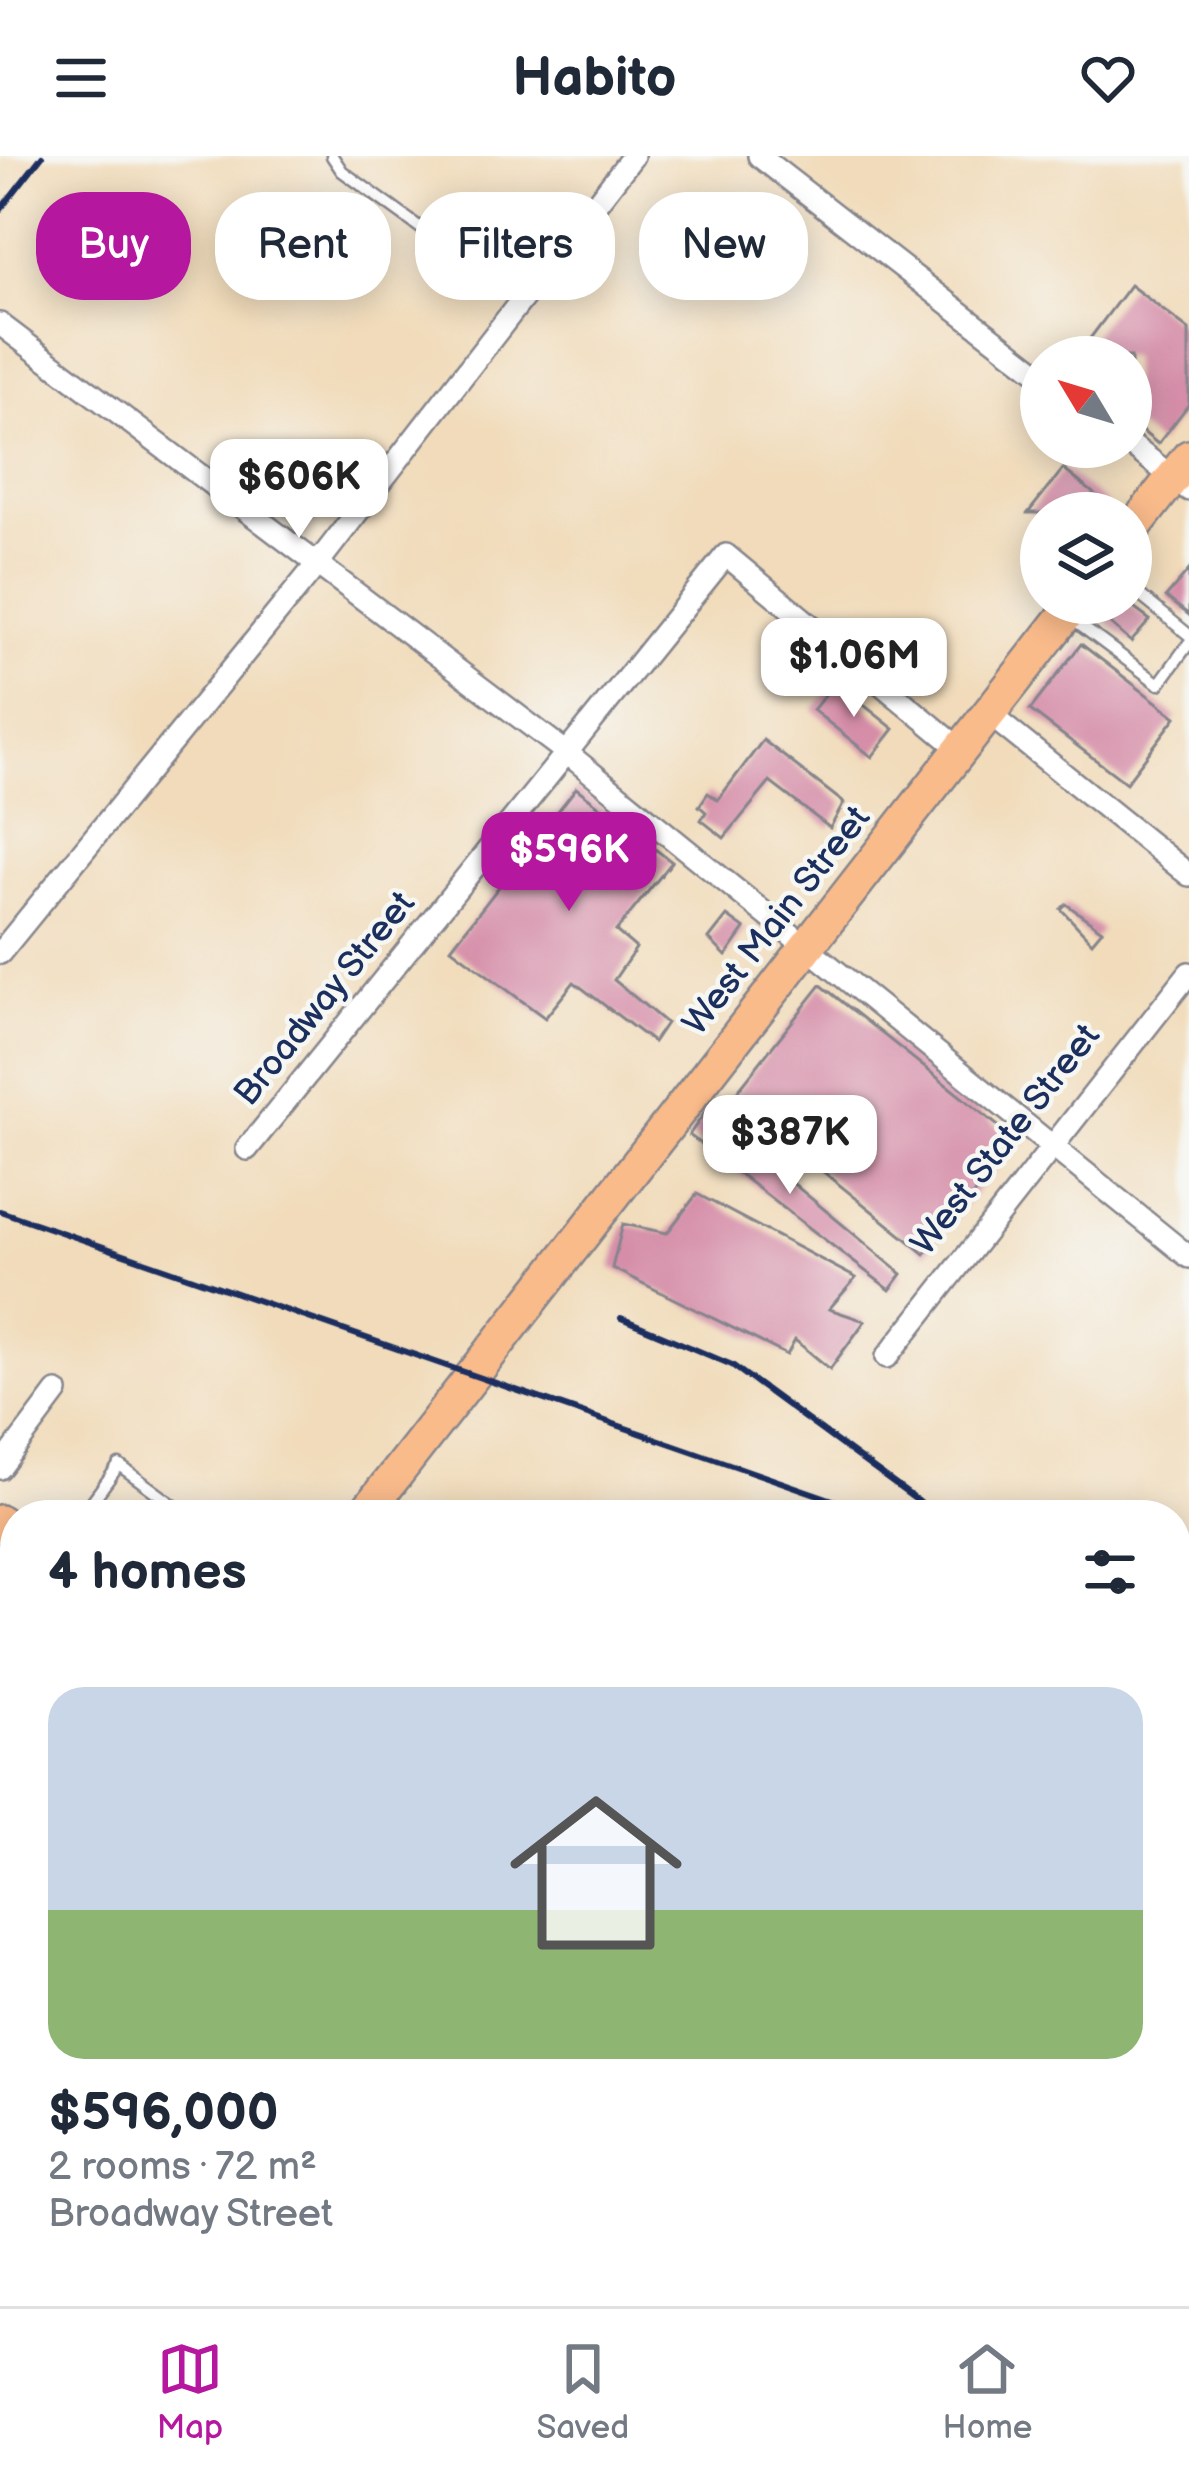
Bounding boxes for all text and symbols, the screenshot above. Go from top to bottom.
icon: menu [48,45,114,111]
icon: heart [1075,45,1141,111]
text: Habito [513,46,676,111]
chip: Buy [36,192,191,300]
chip: Rent [215,192,391,300]
chip: Filters [415,192,615,300]
chip: New [639,192,808,300]
north arrow [1020,336,1152,468]
map controls [1020,336,1152,624]
pin: $606K [215,439,383,541]
text: $606K [237,454,361,501]
button: layers [1020,492,1152,624]
pin: $1.06M [756,618,952,720]
text: $1.06M [788,633,920,680]
street label: West Main Street [674,798,880,1044]
pin: $596K [485,812,653,914]
text: $596K [508,827,630,874]
street label: Broadway Street [226,883,424,1115]
street label: West State Street [902,1016,1110,1264]
pin: $387K [706,1095,874,1197]
text: $387K [730,1110,850,1157]
icon: filters [1077,1539,1143,1605]
text: 4 homes [48,1542,247,1603]
icon: home [488,1765,704,1981]
text: $596,000 [48,2083,278,2144]
text: 2 rooms · 72 m² [48,2144,317,2191]
text: Broadway Street [48,2191,333,2238]
tab: Map [157,2336,223,2448]
tab: Saved [536,2336,629,2448]
tab: Home [943,2336,1032,2448]

